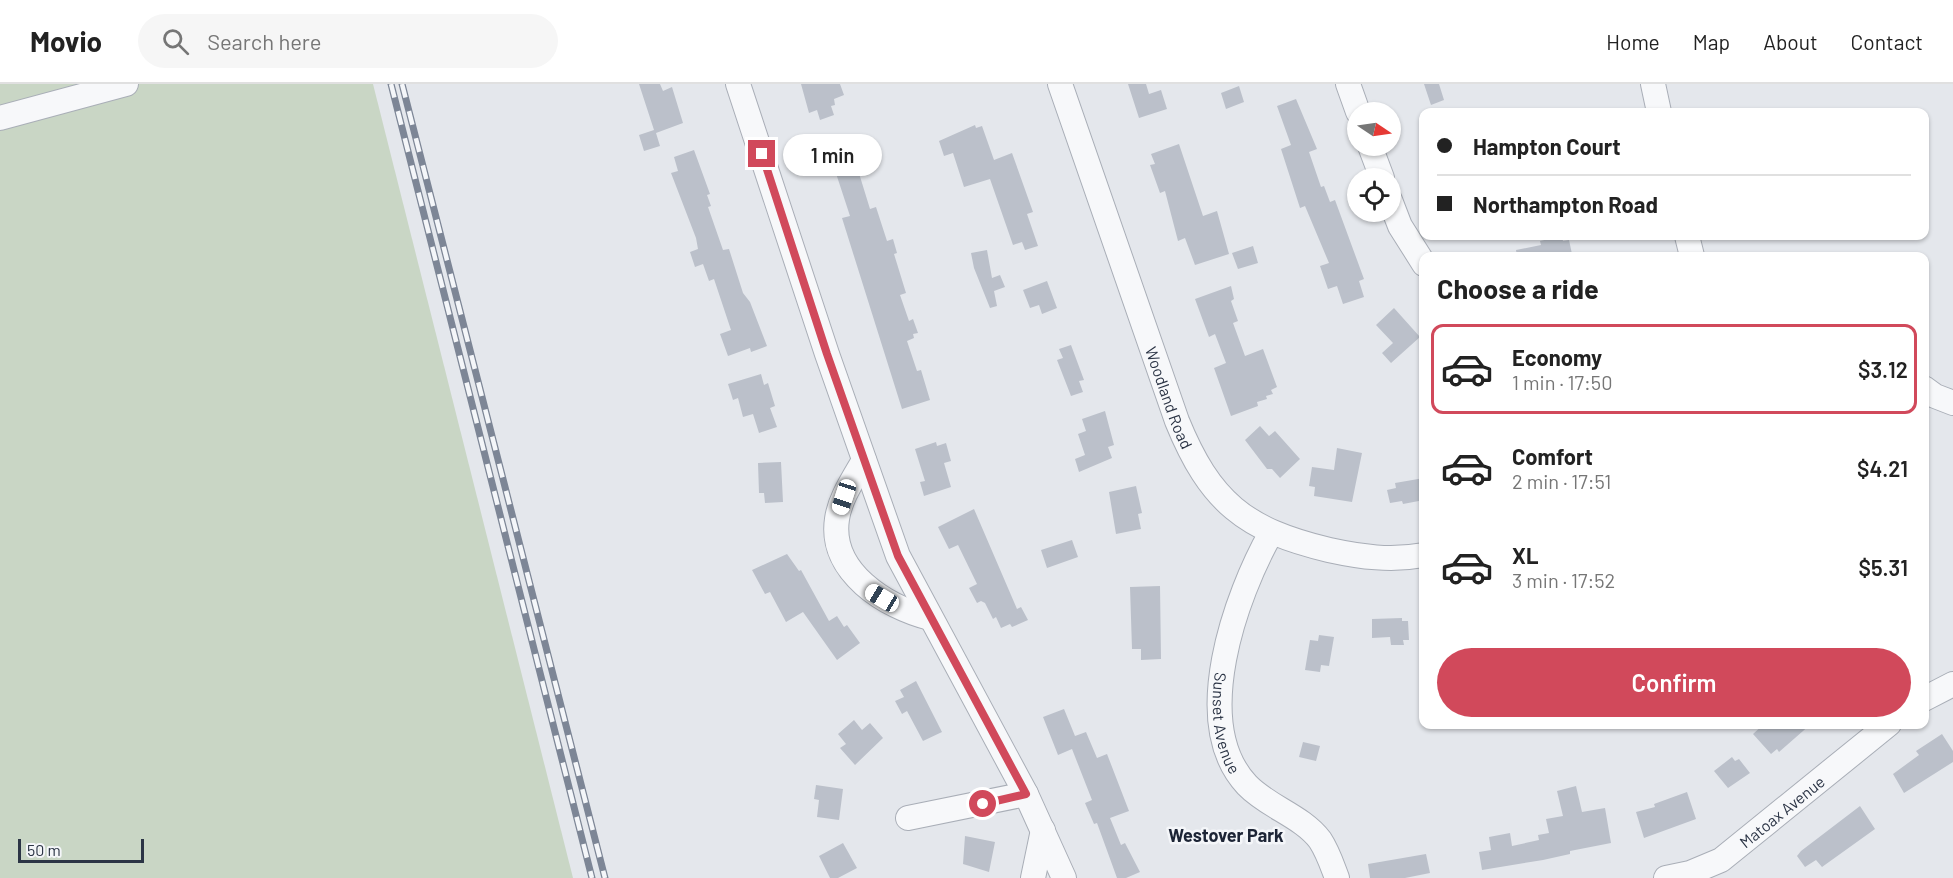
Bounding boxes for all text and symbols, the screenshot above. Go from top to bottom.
search box [138,14,558,68]
text: Movio [30,24,102,58]
icon: search [159,25,192,58]
text: Search here [207,28,322,54]
text: Home [1606,29,1660,54]
text: Map [1693,29,1730,54]
text: About [1763,29,1818,54]
text: Contact [1851,29,1923,54]
north arrow [1347,102,1401,156]
map controls [1347,102,1401,222]
callout: 1 min [783,133,882,175]
text: Hampton Court [1473,133,1621,159]
route end [748,140,775,167]
text: 1 min [811,143,854,167]
button: locate [1347,168,1401,222]
text: Northampton Road [1473,191,1658,217]
text: Choose a ride [1437,272,1599,304]
icon: car [1440,342,1494,396]
street label: Woodland Road [1142,344,1197,452]
text: Economy [1512,344,1602,370]
text: $3.12 [1858,356,1908,382]
text: 1 min · 17:50 [1512,370,1612,394]
icon: car [1440,441,1494,495]
text: Comfort [1512,443,1593,469]
text: $4.21 [1857,455,1908,481]
text: 2 min · 17:51 [1512,469,1611,493]
car [830,477,858,517]
icon: car [1440,540,1494,594]
text: XL [1512,542,1538,568]
text: $5.31 [1858,554,1908,580]
text: 3 min · 17:52 [1512,568,1615,592]
car [862,581,902,615]
button: Confirm [1437,648,1911,717]
street label: Sunset Avenue [1210,671,1245,777]
street label: Matoax Avenue [1735,771,1828,851]
route start [969,790,996,817]
district label: Westover Park [1168,824,1284,846]
scale bar [18,836,144,864]
text: 50 m [27,840,61,859]

